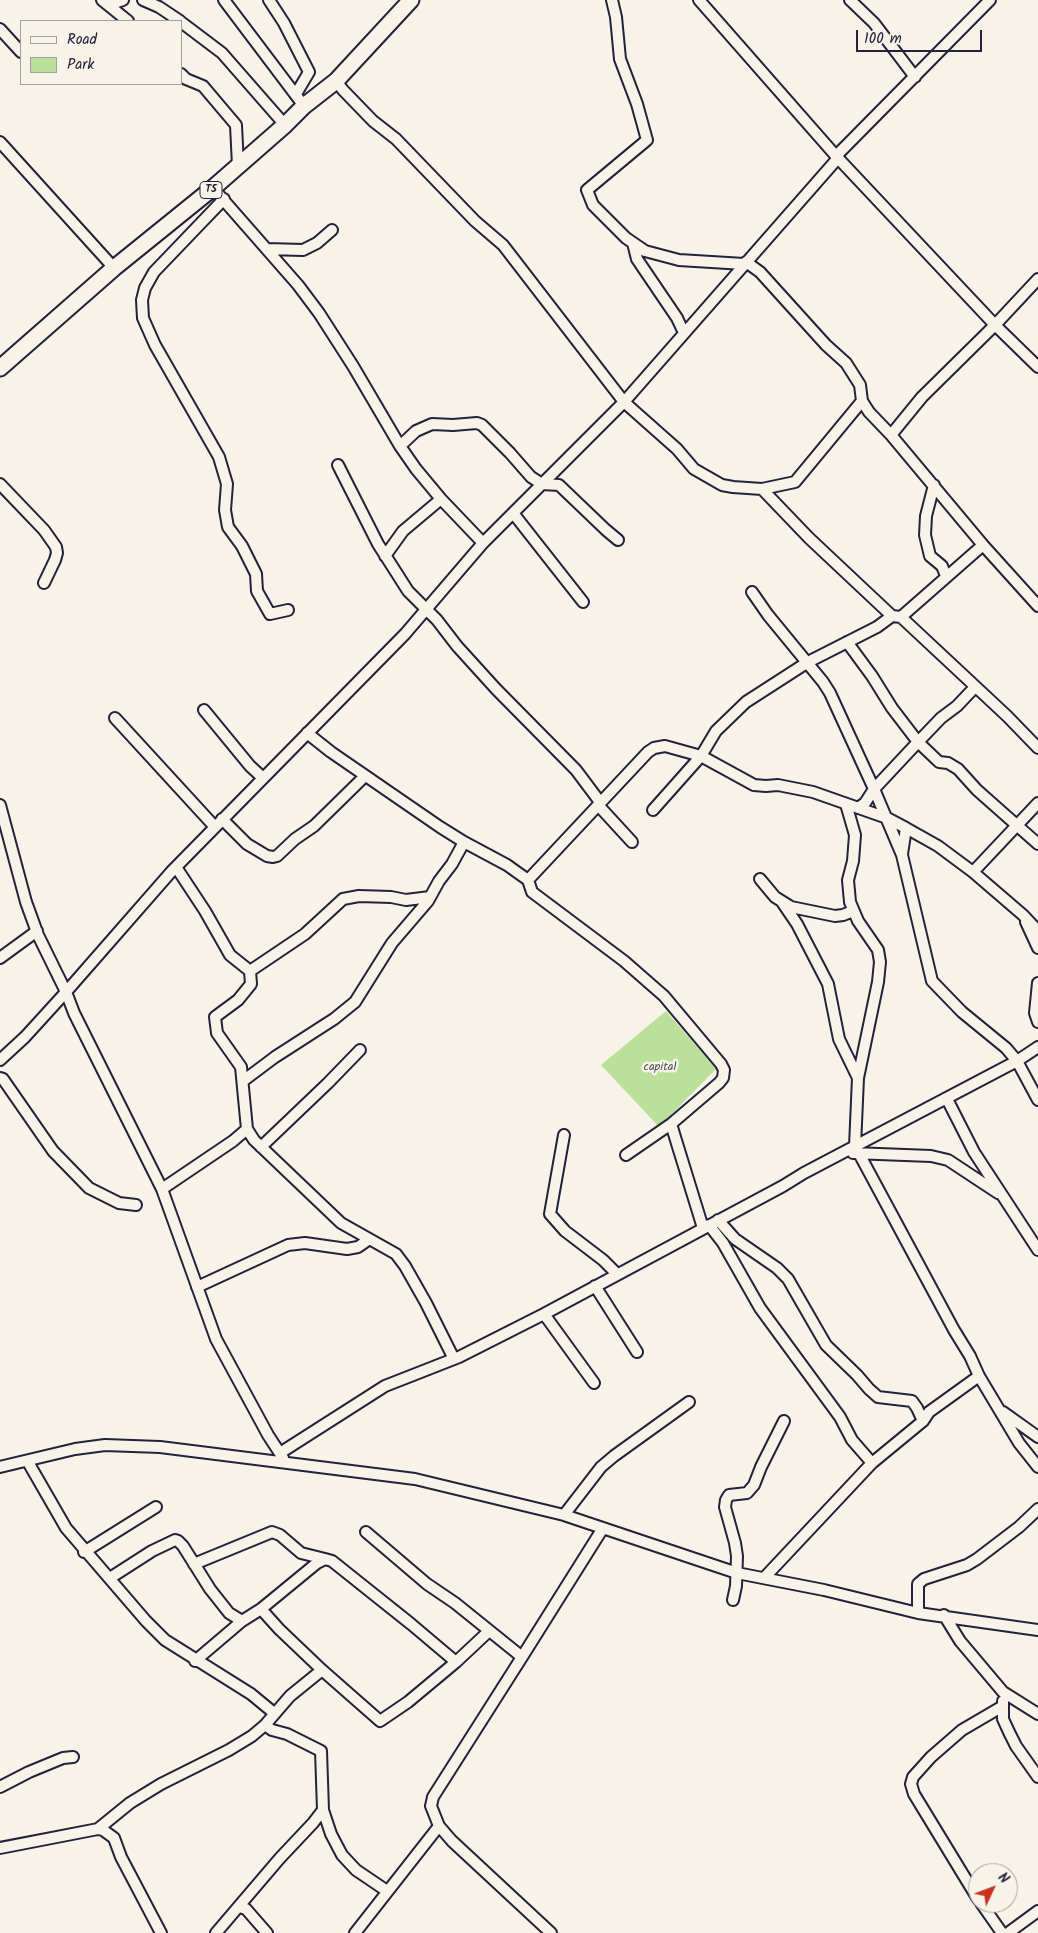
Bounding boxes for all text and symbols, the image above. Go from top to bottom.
legend [20,20,182,85]
scale bar [858,20,984,52]
text: 100 m [864,27,902,51]
text: Road [67,28,97,52]
text: Park [67,53,94,77]
road number: T5 [200,182,222,198]
park label: capital [644,1061,676,1075]
north arrow [968,1863,1018,1913]
text: N [992,1868,1014,1889]

